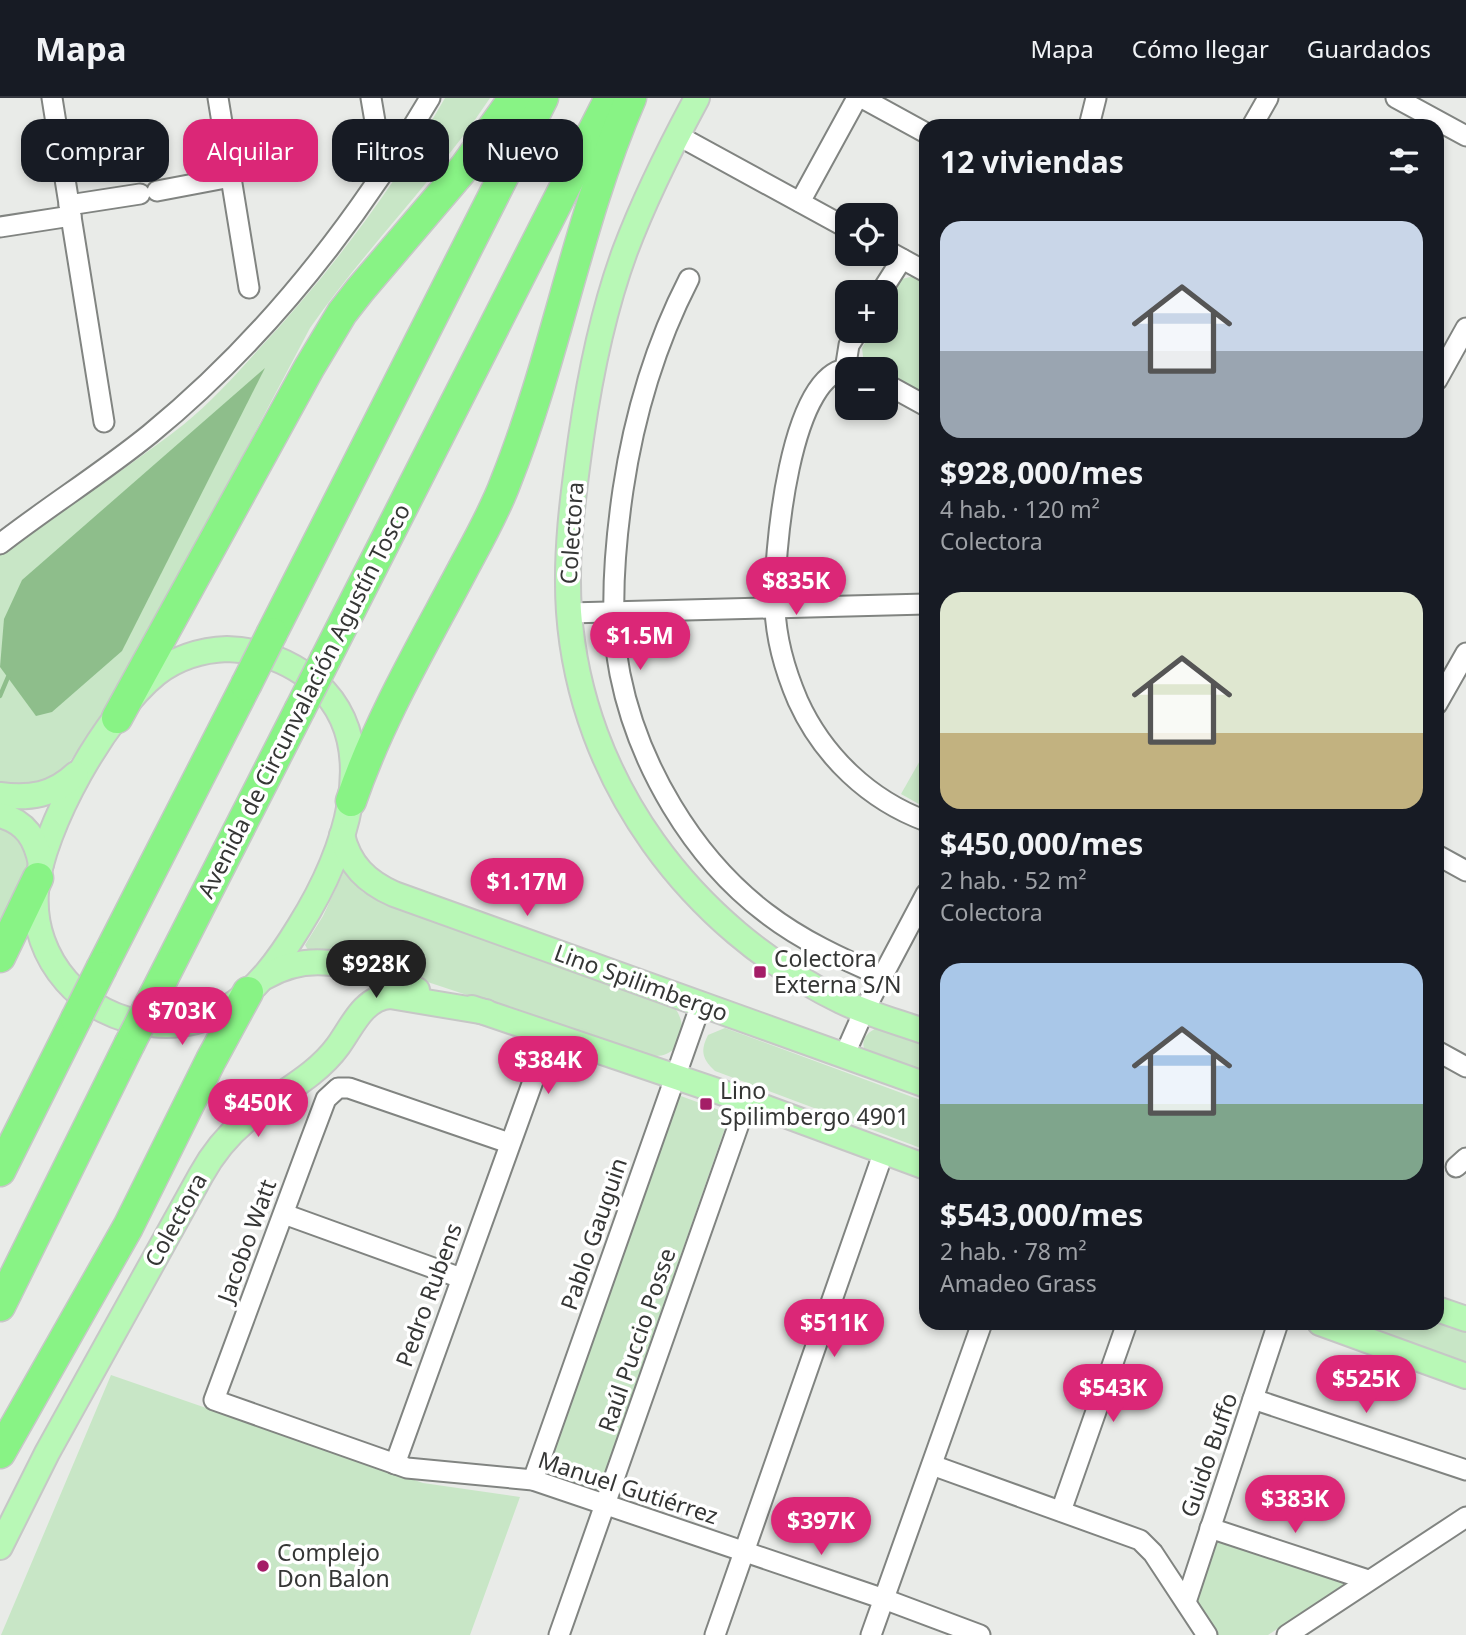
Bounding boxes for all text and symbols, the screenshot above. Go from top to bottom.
text: Mapa [35,26,127,71]
text: Mapa [1030,32,1094,65]
text: Cómo llegar [1132,32,1269,65]
text: Guardados [1307,32,1431,65]
chip: Comprar [21,119,169,182]
chip: Alquilar [183,119,318,182]
chip: Filtros [332,119,449,182]
chip: Nuevo [463,119,583,182]
text: 12 viviendas [940,141,1124,182]
icon: filters [1385,142,1423,180]
map controls [835,203,898,420]
button: locate [835,203,898,266]
icon: home [1119,266,1245,392]
button: + [835,280,898,343]
button: − [835,357,898,420]
text: $928,000/mes [940,452,1143,493]
street label: Colectora [551,481,591,585]
text: 4 hab. · 120 m² [940,493,1100,525]
street label: Avenida de Circunvalación Agustín Tosco [189,498,417,903]
text: Colectora [940,525,1043,557]
pin: $835K [747,558,845,617]
text: $835K [762,564,830,596]
pin: $1.5M [591,612,689,672]
text: $1.5M [606,619,674,651]
icon: home [1119,637,1245,763]
text: $450,000/mes [940,823,1143,864]
pin: $1.17M [470,858,584,918]
text: 2 hab. · 52 m² [940,864,1087,896]
text: $1.17M [487,865,567,897]
text: Colectora [940,896,1043,928]
street label: Lino Spilimbergo [550,936,733,1028]
pin: $928K [327,940,425,1000]
place label: Colectora Externa S/N [774,942,902,1000]
text: $928K [342,947,410,979]
marker: Colectora Externa S/N [752,964,768,980]
pin: $703K [133,988,231,1047]
text: $703K [148,994,216,1026]
icon: home [1119,1008,1245,1134]
pin: $384K [499,1037,597,1096]
text: $384K [514,1043,582,1075]
place label: Lino Spilimbergo 4901 [720,1074,909,1132]
pin: $450K [209,1080,307,1139]
text: $450K [224,1086,292,1118]
marker: Lino Spilimbergo 4901 [698,1096,714,1112]
street label: Pablo Gauguin [552,1153,634,1314]
street label: Colectora [136,1167,214,1272]
street label: Jacobo Watt [208,1175,283,1308]
text: $543,000/mes [940,1194,1143,1235]
street label: Pedro Rubens [387,1218,469,1371]
text: 2 hab. · 78 m² [940,1235,1087,1267]
street label: Raúl Puccio Posse [590,1244,682,1436]
text: Amadeo Grass [940,1267,1097,1299]
pin: $511K [785,1300,883,1359]
text: $511K [800,1306,868,1338]
pin: $525K [1317,1356,1415,1415]
text: $525K [1332,1362,1400,1394]
pin: $543K [1064,1364,1162,1424]
text: $543K [1079,1371,1147,1403]
street label: Guido Buffo [1172,1388,1244,1521]
street label: Manuel Gutiérrez [534,1443,722,1531]
pin: $383K [1246,1476,1344,1535]
text: $383K [1261,1482,1329,1514]
pin: $397K [772,1498,870,1557]
text: $397K [787,1504,855,1536]
place label: Complejo Don Balon [277,1536,390,1594]
marker: Complejo Don Balon [255,1558,271,1574]

